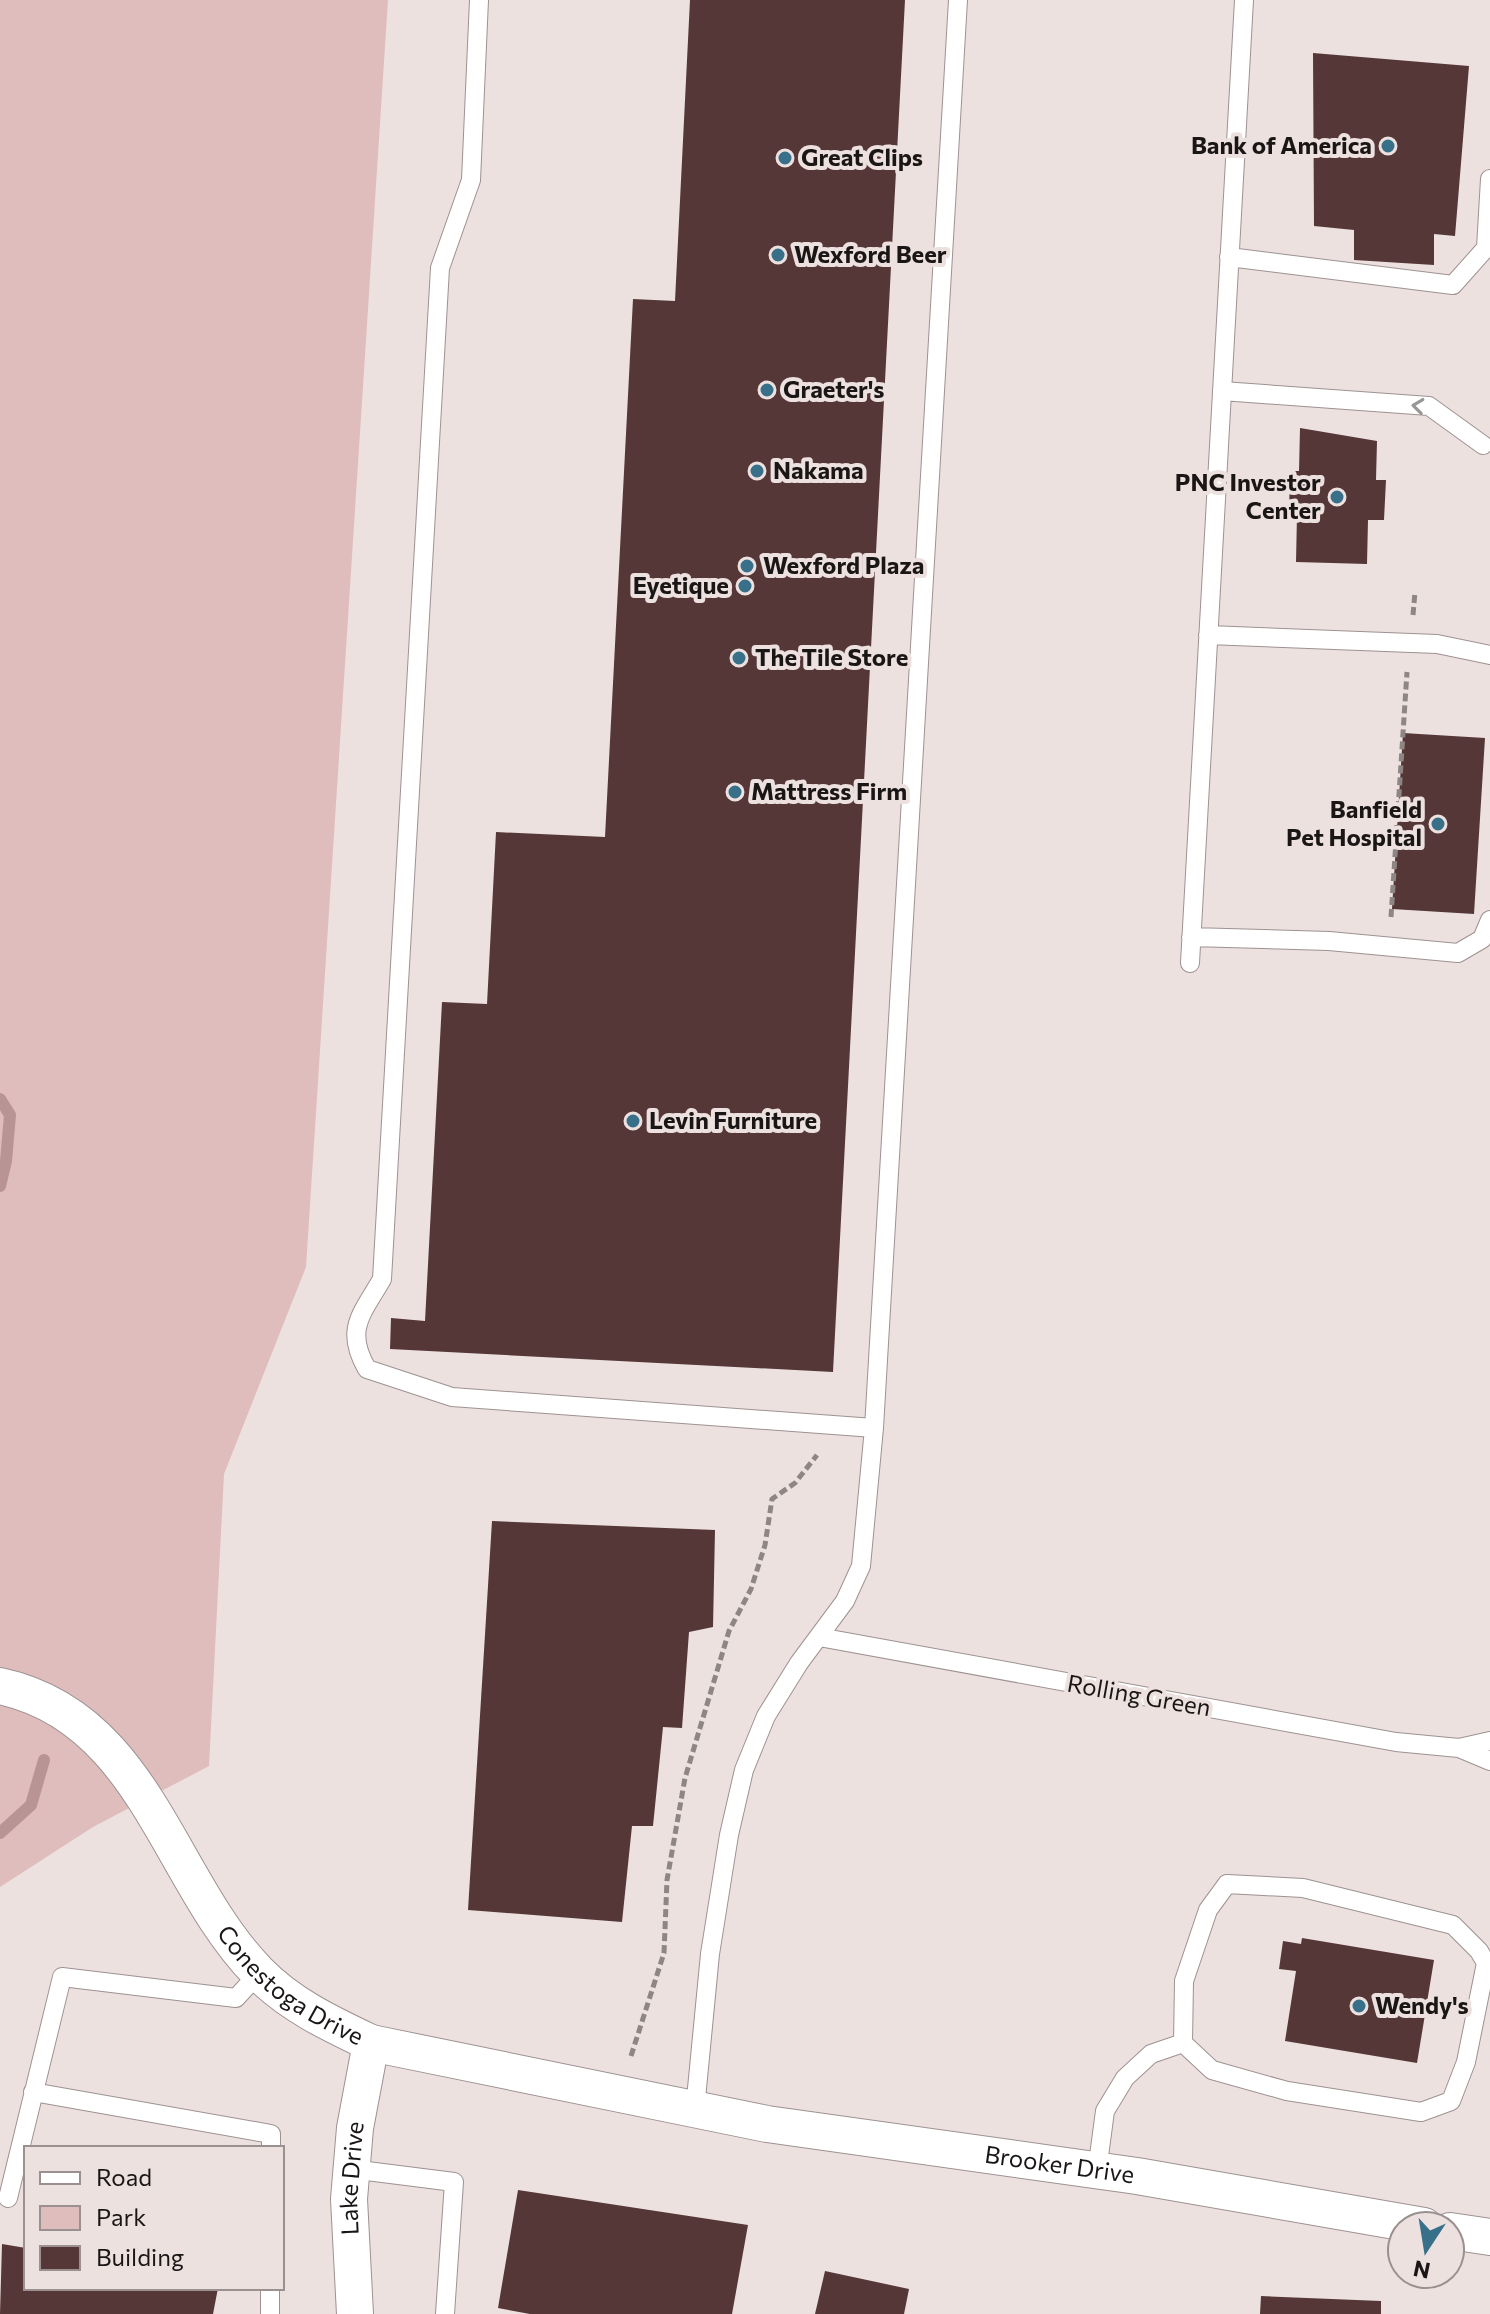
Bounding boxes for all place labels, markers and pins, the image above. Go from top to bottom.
place label: Bank of America [1191,130,1372,159]
marker: Bank of America [1379,137,1397,155]
place label: Great Clips [801,142,923,171]
marker: Great Clips [776,149,794,167]
place label: Wexford Beer [794,239,947,268]
marker: Wexford Beer [769,246,787,264]
place label: Graeter's [783,374,885,403]
marker: Graeter's [758,381,776,399]
place label: Nakama [773,455,864,484]
marker: Nakama [748,462,766,480]
place label: PNC Investor Center [1175,467,1321,524]
marker: PNC Investor Center [1328,488,1346,506]
place label: Wexford Plaza [763,550,924,579]
marker: Wexford Plaza [738,557,756,575]
place label: Eyetique [633,570,729,599]
marker: Eyetique [736,577,754,595]
place label: The Tile Store [755,642,908,671]
marker: The Tile Store [730,649,748,667]
place label: Mattress Firm [751,776,907,805]
marker: Mattress Firm [726,783,744,801]
place label: Banfield Pet Hospital [1286,794,1422,851]
marker: Banfield Pet Hospital [1429,815,1447,833]
place label: Levin Furniture [649,1105,817,1134]
marker: Levin Furniture [624,1112,642,1130]
place label: Wendy's [1375,1990,1469,2019]
marker: Wendy's [1350,1997,1368,2015]

